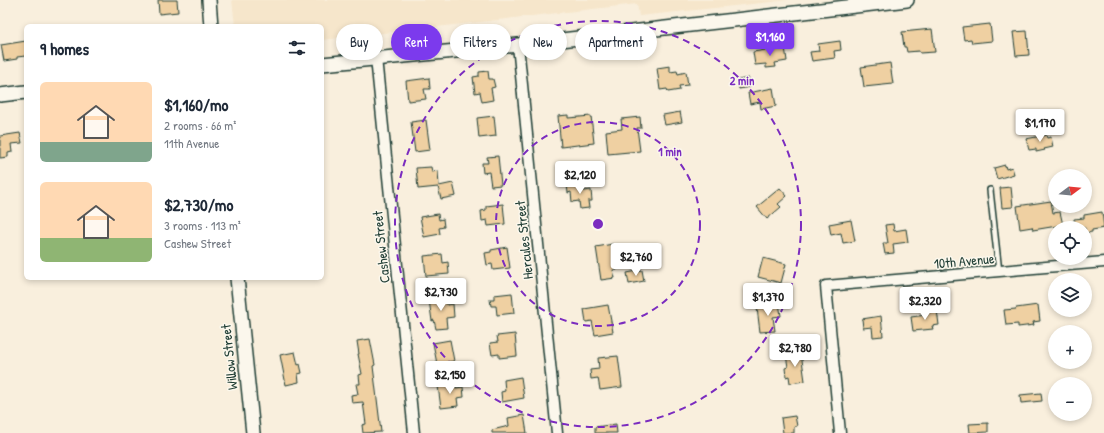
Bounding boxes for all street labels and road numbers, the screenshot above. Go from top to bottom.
street label: Hercules Street [510,200,537,280]
street label: Cashew Street [367,210,394,284]
street label: 10th Avenue [933,248,995,273]
street label: Willow Street [216,323,241,391]

